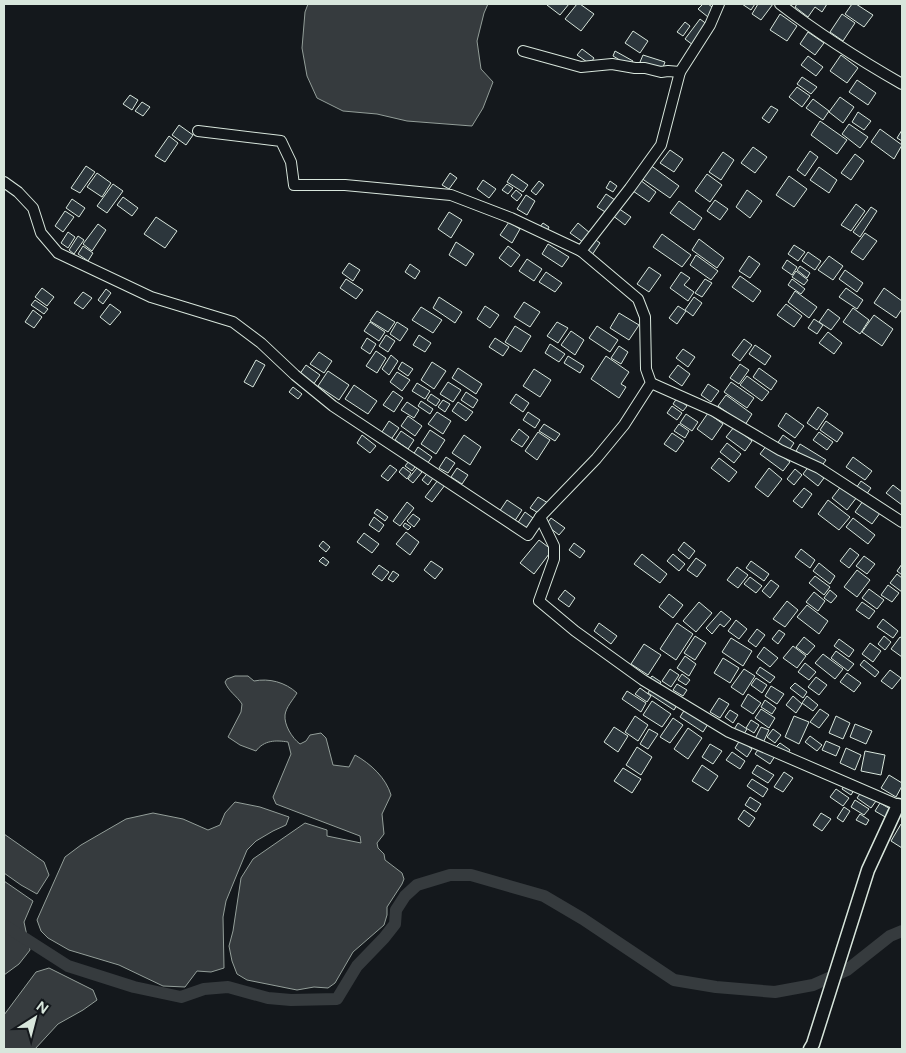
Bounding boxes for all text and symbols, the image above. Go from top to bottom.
north arrow [10,993,60,1043]
text: N [33,998,52,1018]

